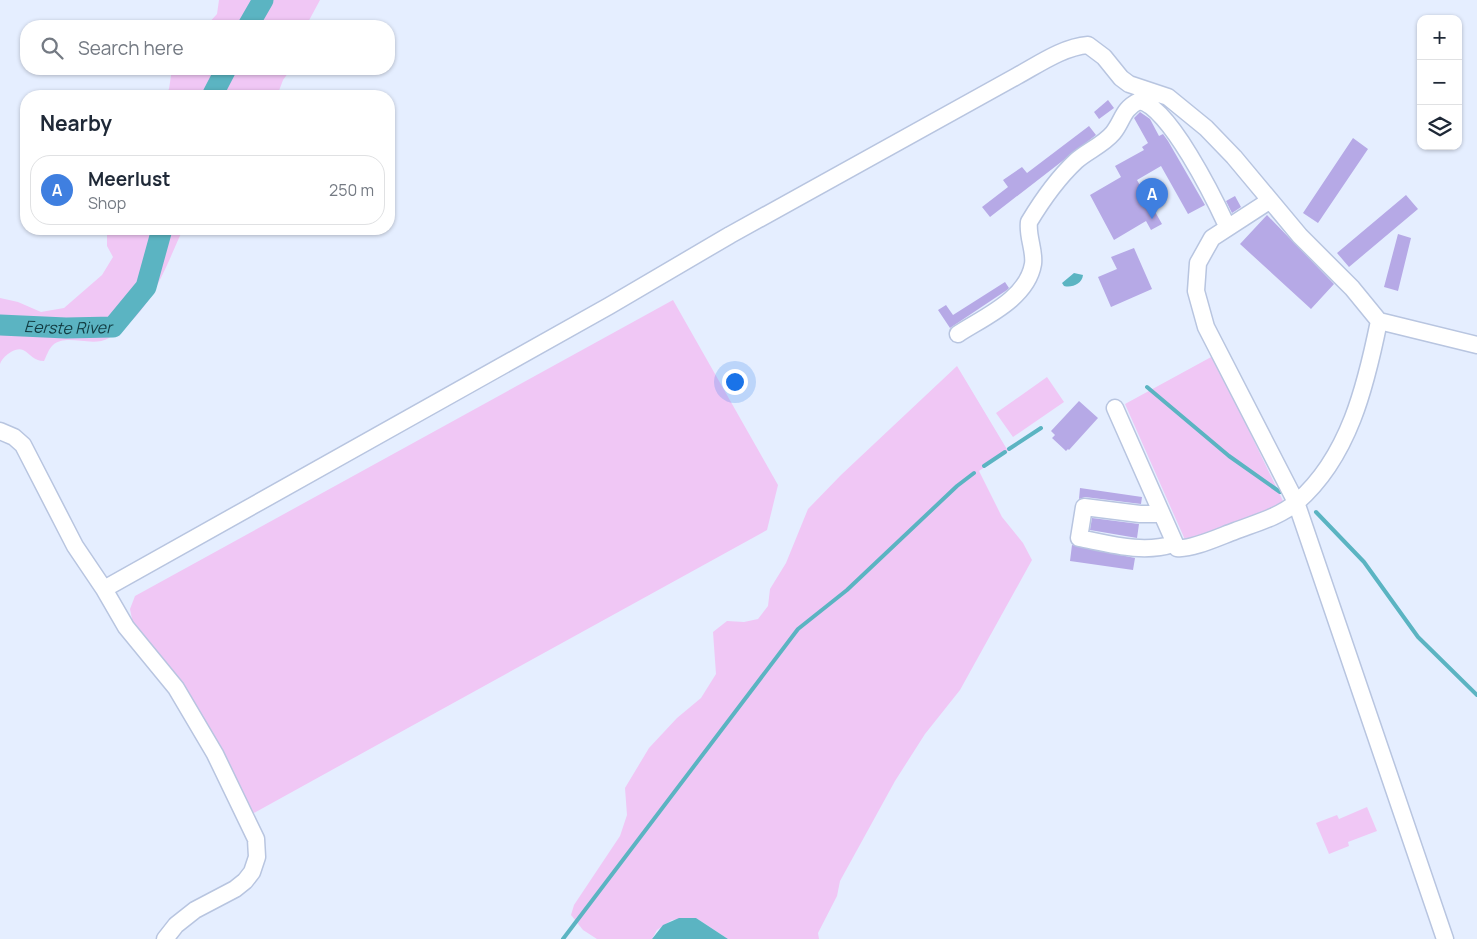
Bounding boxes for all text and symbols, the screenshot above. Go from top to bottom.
map controls [1417,15,1462,150]
button: + [1417,15,1462,60]
search box [20,20,395,75]
icon: search [38,34,66,62]
text: Search here [78,35,184,61]
button: − [1417,60,1462,105]
button: layers [1417,105,1462,150]
text: Nearby [40,109,112,137]
text: Meerlust [88,166,170,192]
pin: A [1136,178,1168,219]
text: A [52,179,62,201]
text: 250 m [329,179,374,201]
text: Shop [88,192,126,214]
water label: Eerste River [24,315,114,339]
your location [722,369,748,395]

